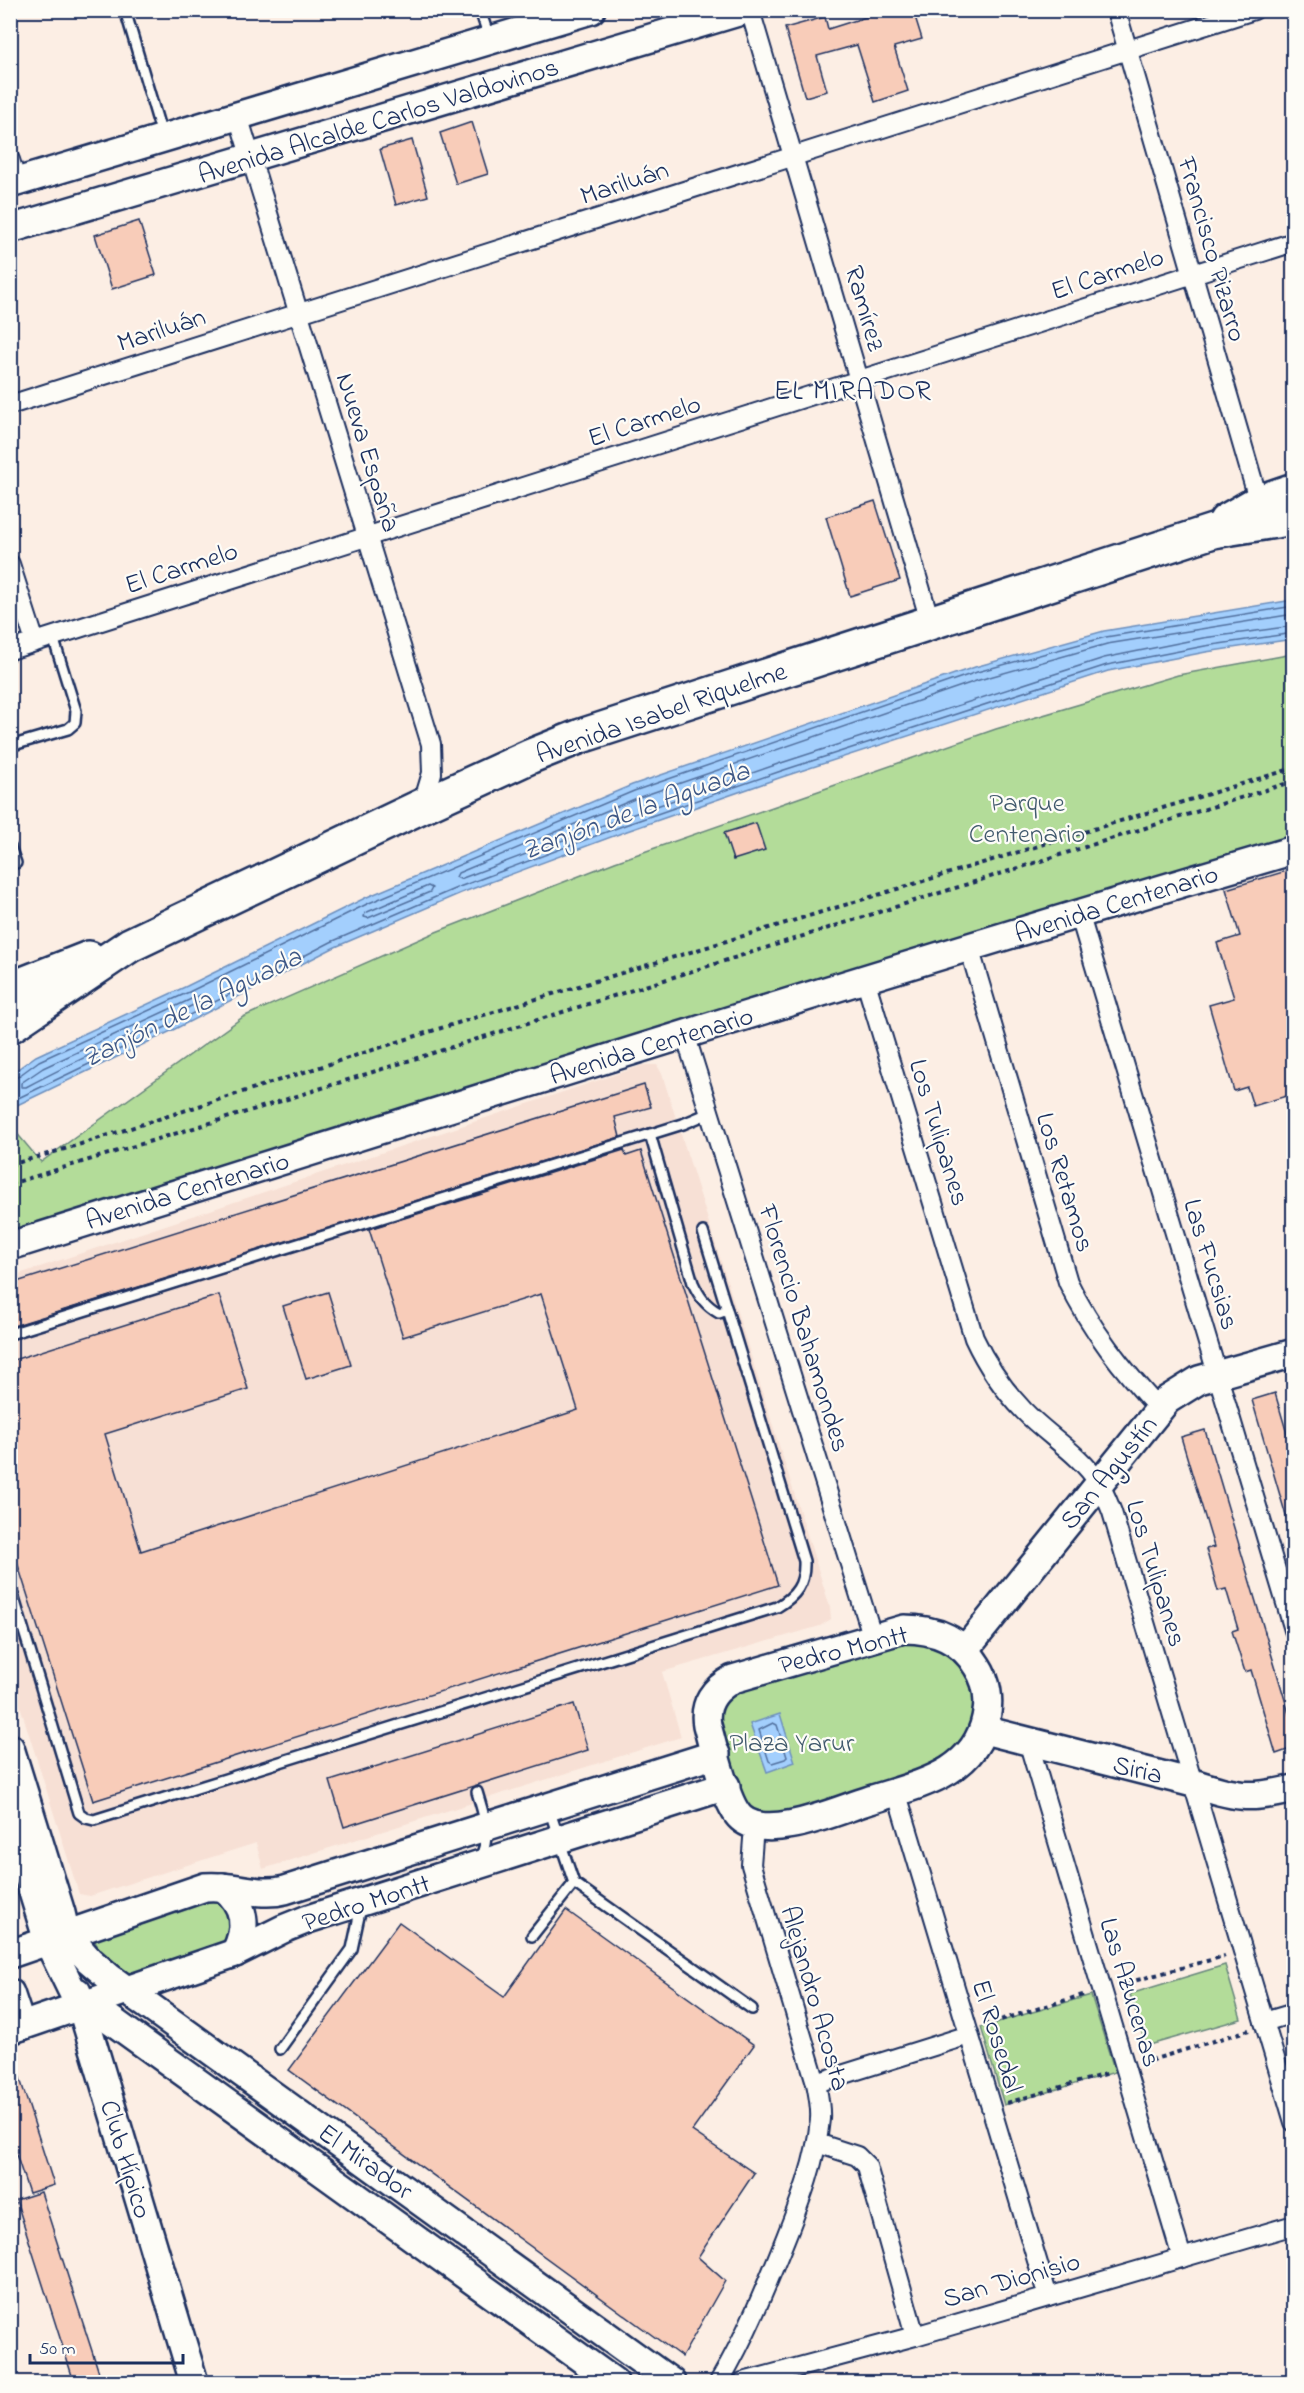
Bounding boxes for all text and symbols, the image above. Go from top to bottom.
street label: Avenida Alcalde Carlos Valdovinos [194,49,564,196]
street label: Mariluán [575,152,674,217]
street label: Francisco Pizarro [1165,152,1256,347]
street label: El Carmelo [1046,239,1169,312]
street label: Ramírez [833,261,895,357]
street label: Mariluán [112,299,211,364]
street label: Nueva España [324,368,409,537]
district label: EL MIRADOR [774,372,932,413]
street label: El Carmelo [583,386,706,459]
street label: El Carmelo [120,533,243,606]
street label: Avenida Isabel Riquelme [531,653,793,776]
water label: Zanjón de la Aguada [517,752,757,873]
park label: Parque Centenario [969,785,1085,855]
street label: Avenida Centenario [1010,856,1223,955]
water label: Zanjón de la Aguada [76,938,310,1080]
street label: Avenida Centenario [545,998,758,1097]
street label: Los Tulipanes [897,1055,978,1211]
street label: Los Retamos [1024,1108,1103,1257]
street label: Avenida Centenario [81,1143,294,1242]
street label: Las Fucsias [1171,1195,1248,1335]
street label: Florencio Bahamondes [746,1199,859,1457]
street label: San Agustín [1052,1408,1168,1539]
street label: Los Tulipanes [1114,1496,1195,1652]
street label: Pedro Montt [775,1616,913,1686]
park label: Plaza Yarur [730,1725,855,1764]
street label: Siria [1108,1746,1166,1796]
street label: Pedro Montt [298,1865,436,1943]
street label: Alejandro Acosta [769,1902,859,2096]
street label: Las Azucenas [1087,1913,1170,2072]
street label: El Rosedal [960,1975,1031,2098]
street label: Club Hípico [88,2096,161,2224]
street label: El Mirador [309,2115,421,2211]
street label: San Dionisio [938,2243,1085,2320]
scale bar [30,2327,183,2365]
text: 50 m [39,2337,76,2363]

